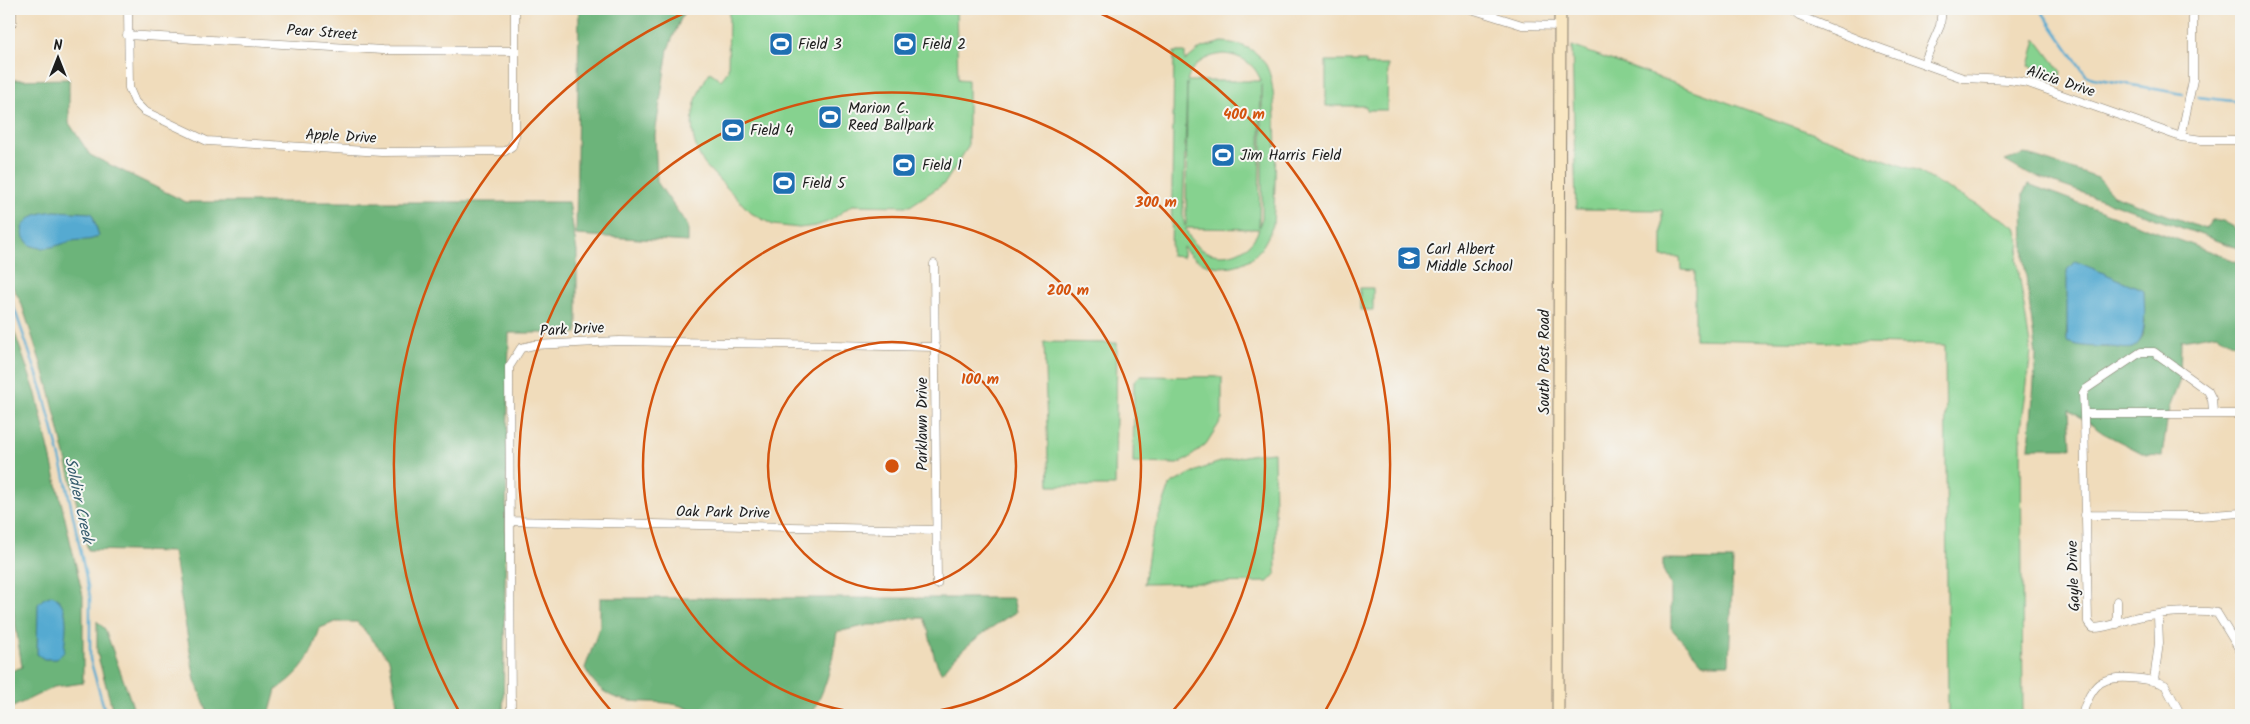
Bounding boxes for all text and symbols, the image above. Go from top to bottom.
street label: Pear Street [286,19,358,47]
sports icon: Field 3 [768,31,794,57]
sports icon: Field 2 [892,31,918,57]
north arrow [32,32,82,82]
place label: Field 3 [798,33,842,57]
place label: Field 2 [922,33,966,57]
text: N [54,35,63,57]
street label: Alicia Drive [2023,60,2098,104]
place label: Marion C. Reed Ballpark [848,97,935,138]
text: 400 m [1223,103,1265,127]
sports icon: Marion C. Reed Ballpark [817,104,843,130]
sports icon: Field 4 [720,117,746,143]
place label: Field 4 [750,119,794,143]
street label: Apple Drive [305,123,377,151]
sports icon: Jim Harris Field [1210,142,1236,168]
place label: Jim Harris Field [1240,144,1341,168]
sports icon: Field 1 [891,152,917,178]
place label: Field 1 [922,154,962,178]
sports icon: Field 5 [771,170,797,196]
place label: Field 5 [802,172,846,196]
text: 300 m [1134,191,1177,215]
place label: Carl Albert Middle School [1426,238,1513,279]
school or university icon: Carl Albert Middle School [1396,245,1422,271]
text: 200 m [1047,279,1089,303]
street label: South Post Road [1533,309,1557,415]
street label: Park Drive [539,316,605,344]
text: 100 m [961,368,999,392]
street label: Parklawn Drive [911,377,935,471]
water label: Soldier Creek [57,455,100,548]
centre of rings [883,457,901,475]
street label: Oak Park Drive [676,500,770,526]
street label: Gayle Drive [2061,540,2087,612]

